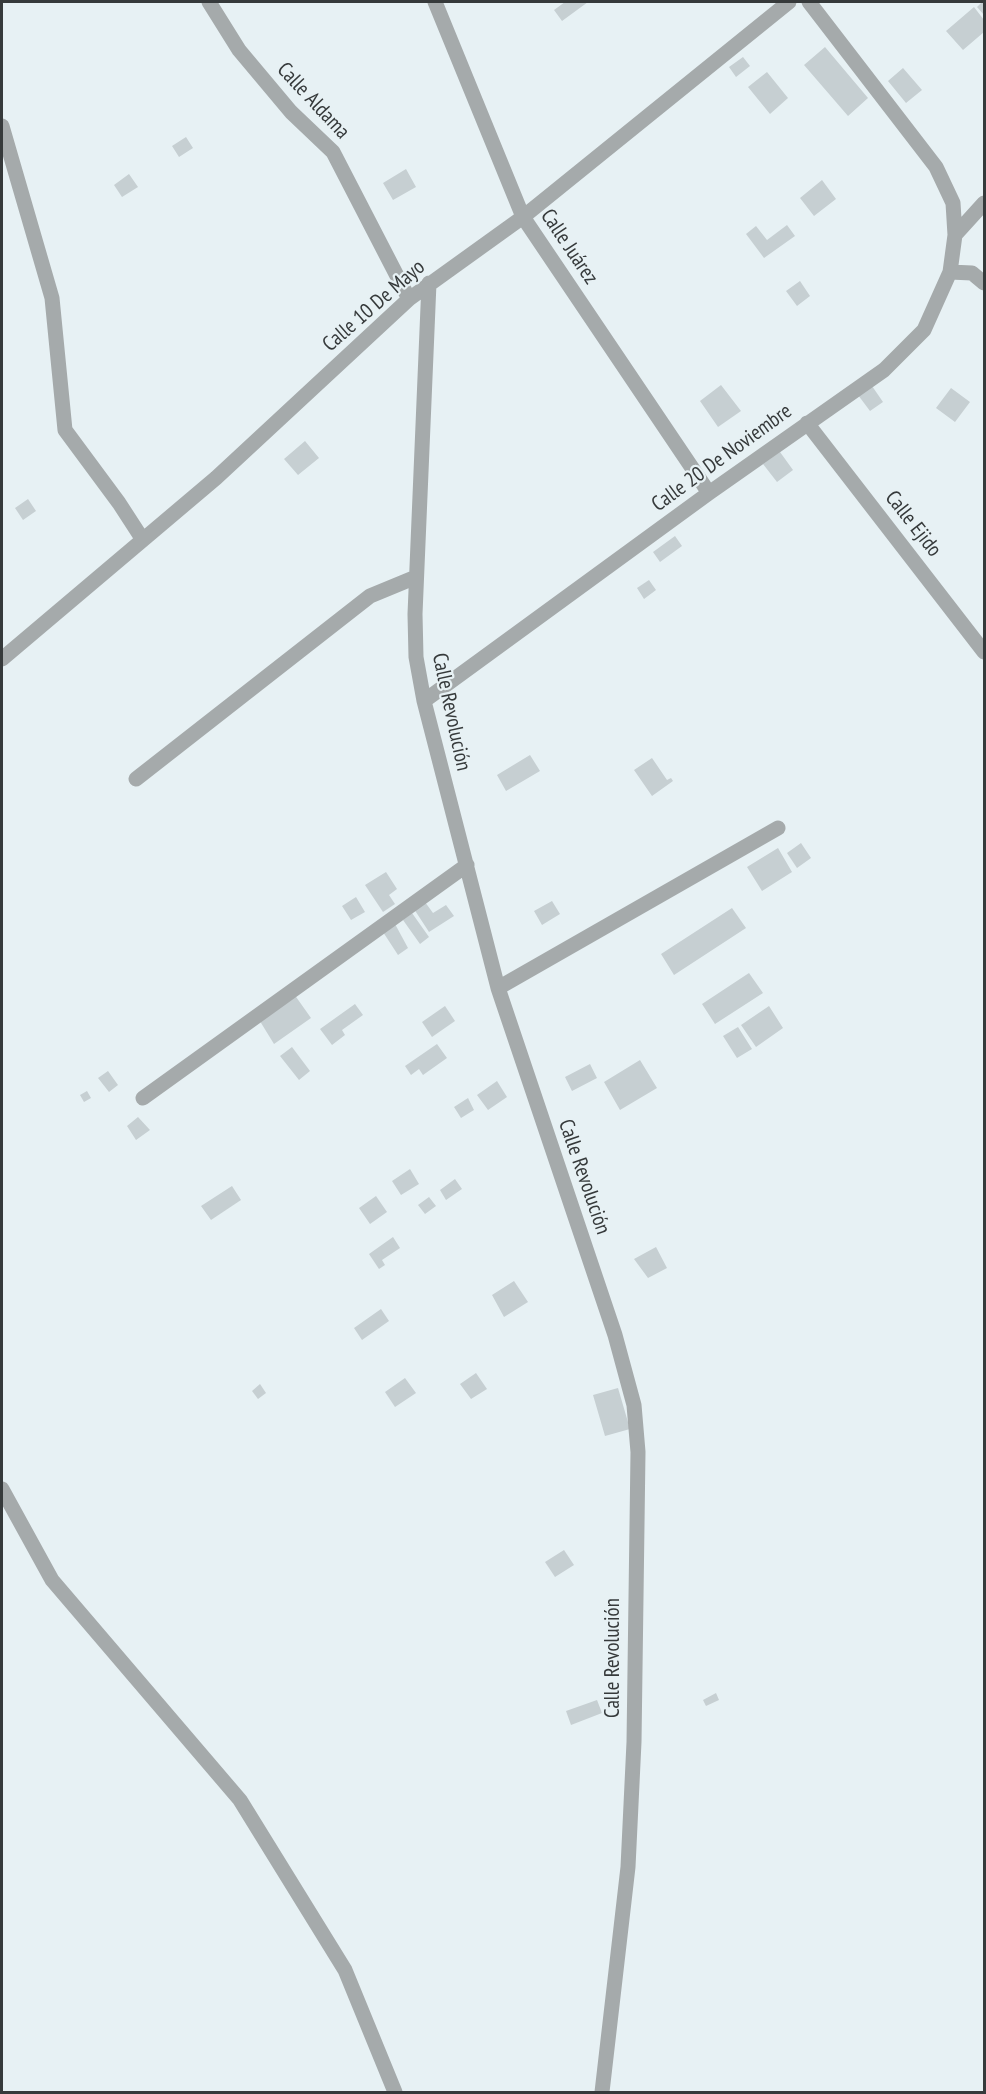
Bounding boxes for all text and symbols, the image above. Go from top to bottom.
street label: Calle Aldama [271,58,355,144]
street label: Calle Juárez [535,205,603,289]
street label: Calle 10 De Mayo [318,255,430,357]
street label: Calle 20 De Noviembre [647,399,797,517]
street label: Calle Ejido [879,486,947,562]
street label: Calle Revolución [426,651,476,773]
street label: Calle Revolución [553,1116,615,1238]
street label: Calle Revolución [600,1598,626,1718]

